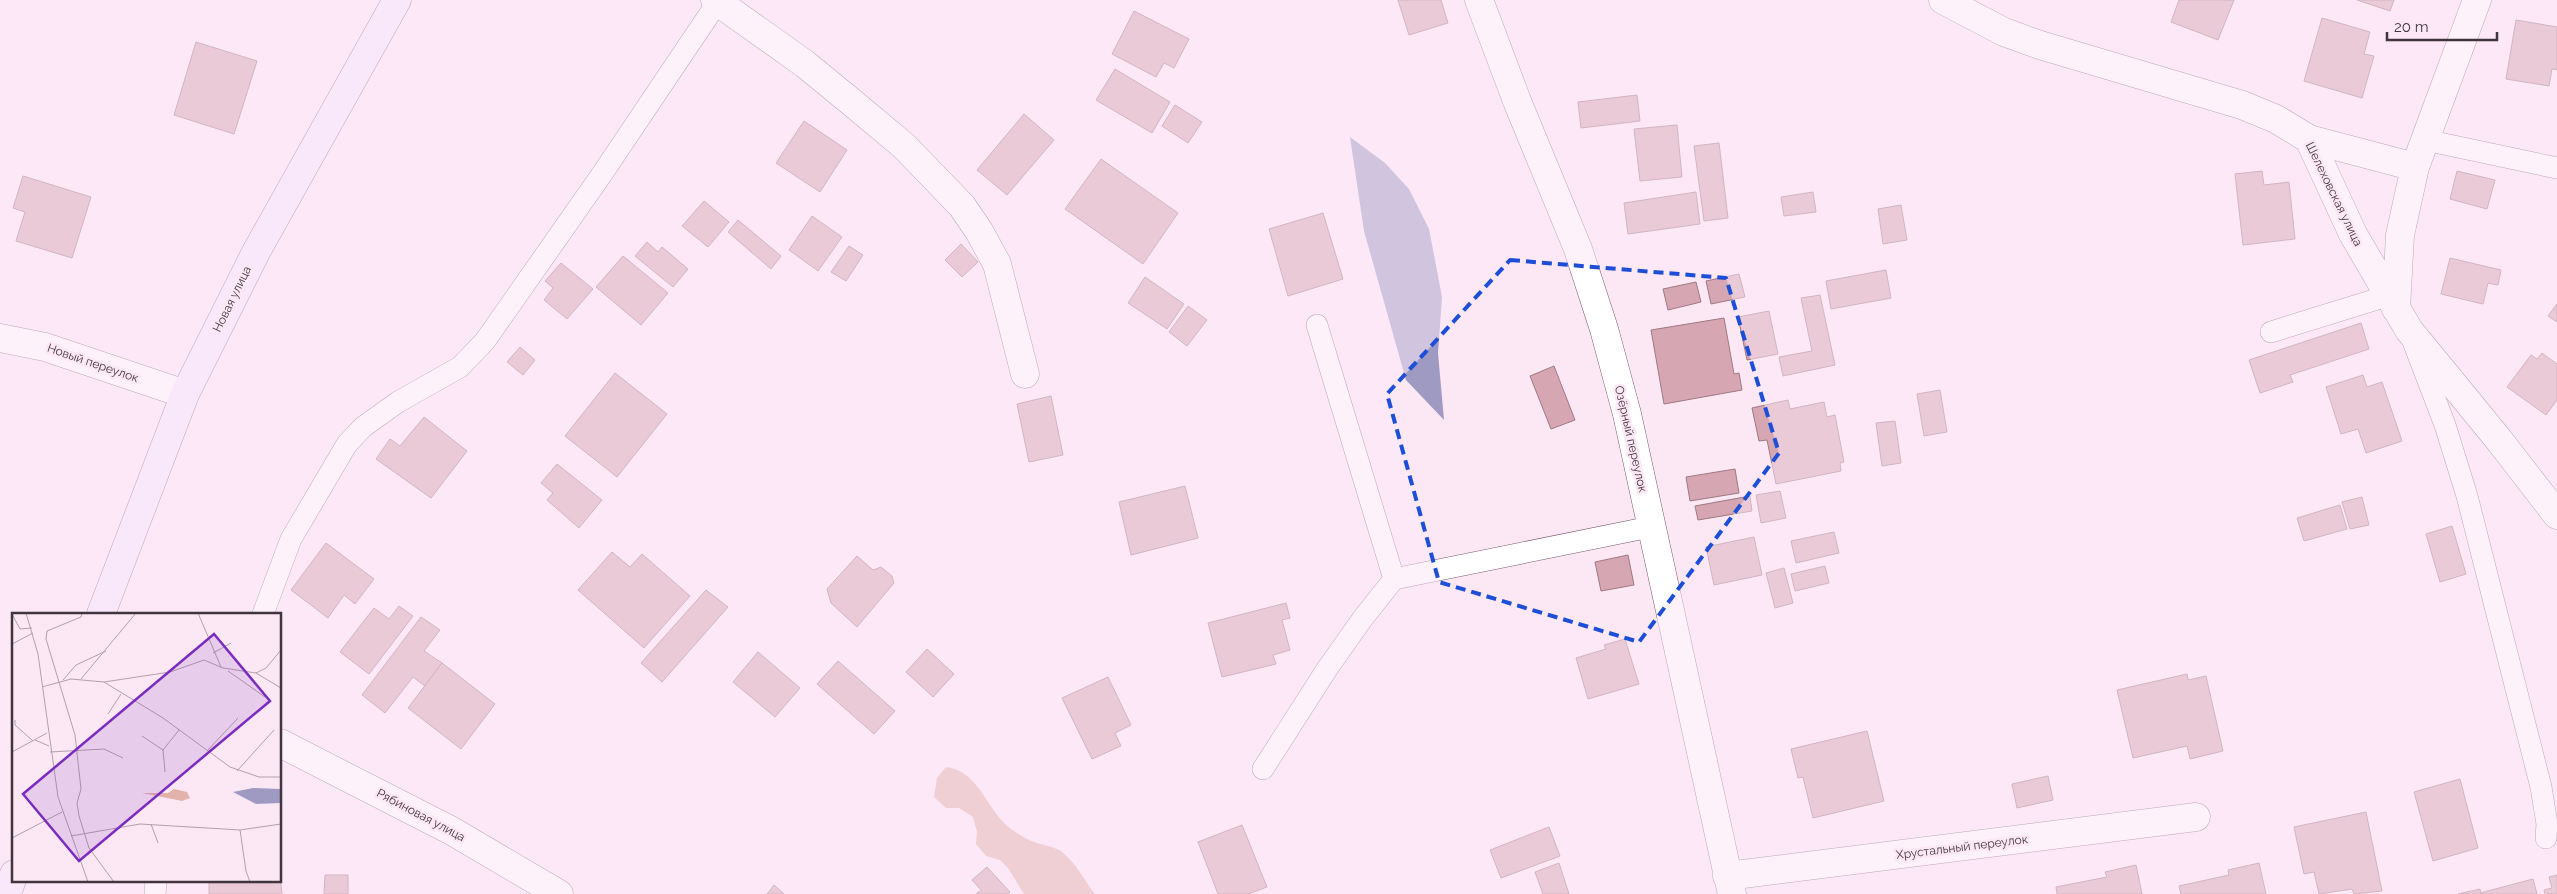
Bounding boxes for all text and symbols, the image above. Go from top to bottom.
scale bar [2387,10,2497,42]
text: 20 m [2394,18,2429,36]
street label: Шелеховская улица [2303,140,2365,248]
street label: Новая улица [210,264,254,334]
street label: Новый переулок [46,341,140,385]
street label: Озёрный переулок [1612,384,1650,494]
inset map [12,613,281,882]
street label: Рябиновая улица [374,786,468,844]
street label: Хрустальный переулок [1895,832,2029,862]

